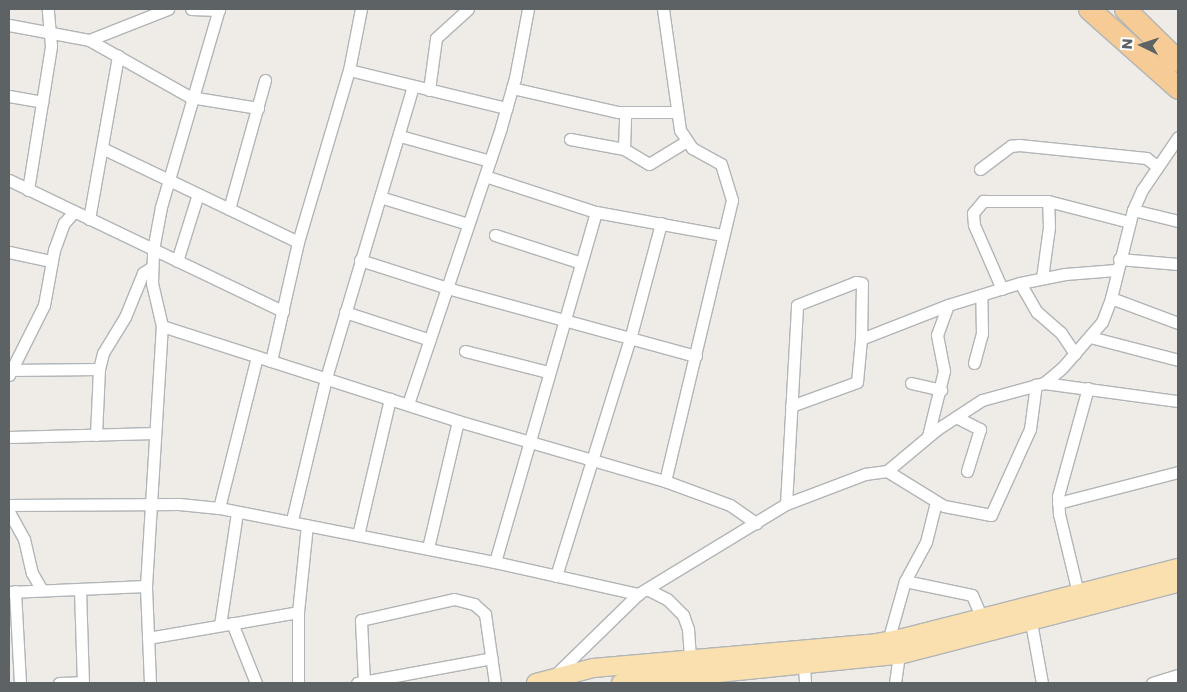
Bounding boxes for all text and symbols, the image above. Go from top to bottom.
north arrow [1117,20,1167,70]
text: N [1117,38,1137,50]

